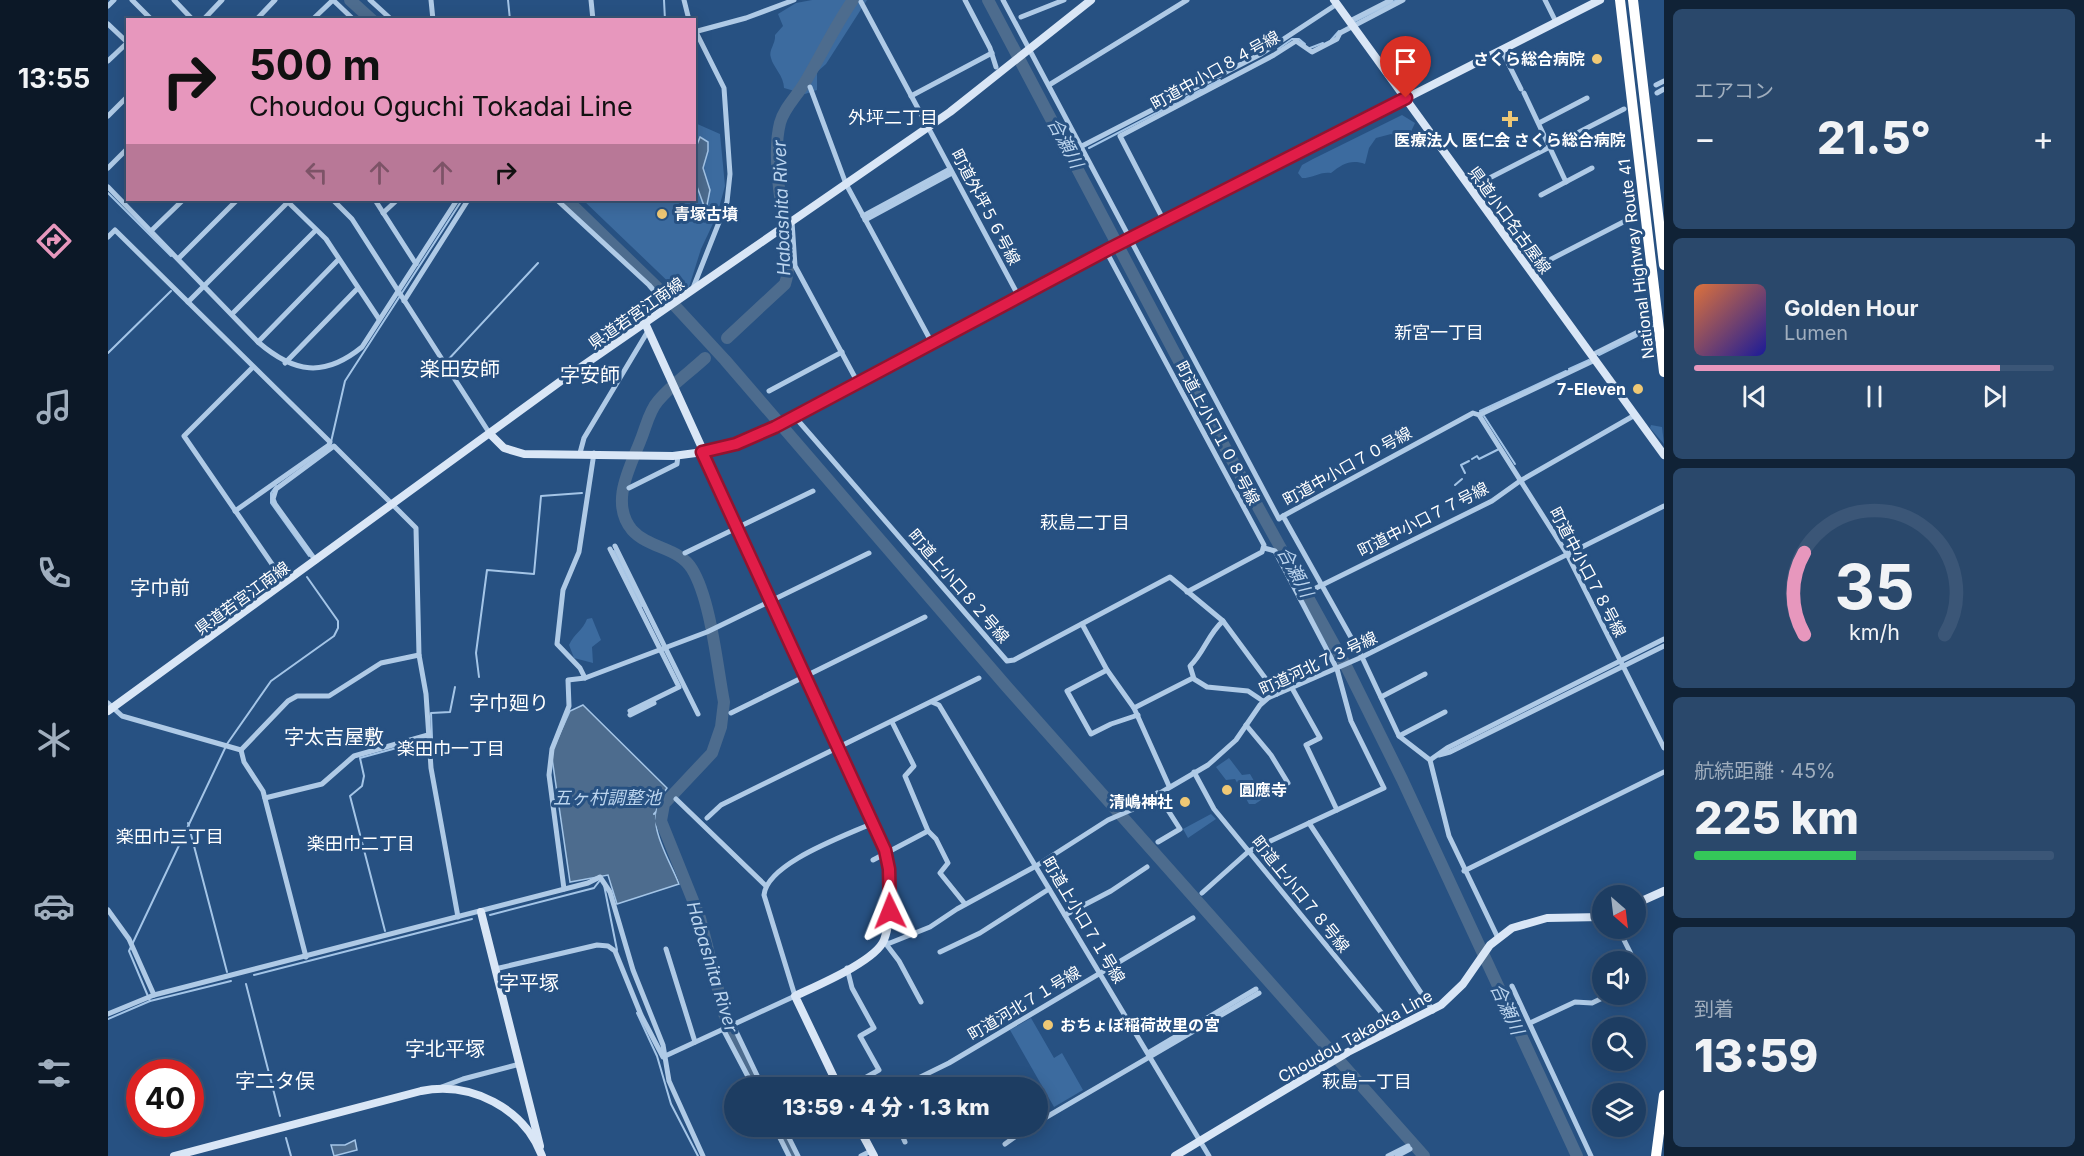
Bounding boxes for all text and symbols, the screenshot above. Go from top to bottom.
street label: 町道中小口８４号線 [1147,26,1283,114]
pin [1380,36,1431,98]
text: 500 m [249,39,381,90]
icon: right [150,42,228,120]
icon: arrive [1389,45,1422,78]
place label: さくら総合病院 [1473,49,1585,69]
marker: さくら総合病院 [1590,52,1604,66]
text: 13:55 [18,62,90,95]
text: エアコン [1694,79,1774,103]
text: Choudou Oguchi Tokadai Line [249,90,633,123]
district label: 外坪二丁目 [848,107,938,128]
marker: 医療法人 医仁会 さくら総合病院 [1501,110,1519,128]
text: 21.5° [1817,110,1931,165]
water label: 合瀬川 [1043,114,1088,173]
text: − [1694,118,1716,158]
text: + [2032,118,2054,158]
place label: 医療法人 医仁会 さくら総合病院 [1394,130,1626,150]
water label: Habashita River [769,139,794,276]
street label: 町道外坪５６号線 [947,146,1025,268]
icon: left [300,156,333,189]
icon: ahead [363,156,396,189]
icon: ahead [426,156,459,189]
icon: right [489,156,522,189]
street label: National Highway Route 41 [1614,158,1658,360]
street label: 県道小口名古屋線 [1464,162,1556,278]
place label: 青塚古墳 [674,204,738,224]
marker: 青塚古墳 [655,207,669,221]
icon: directions [33,220,75,262]
street label: 県道若宮江南線 [584,273,688,353]
text: Golden Hour [1784,295,1918,321]
text: Lumen [1784,321,1848,345]
district label: 新宮一丁目 [1394,322,1484,343]
district label: 楽田安師 [420,357,500,381]
street label: 町道上小口１０８号線 [1172,358,1264,508]
district label: 字安師 [560,363,620,387]
place label: 7-Eleven [1557,379,1626,399]
icon: previous [1738,380,1771,413]
icon: pause [1858,380,1891,413]
icon: next [1978,380,2011,413]
marker: 7-Eleven [1631,382,1645,396]
icon: music [33,386,75,428]
street label: 町道中小口７０号線 [1279,422,1415,510]
street label: 町道中小口７７号線 [1354,477,1492,561]
street label: 町道中小口７８号線 [1545,504,1631,640]
district label: 萩島二丁目 [1040,512,1130,533]
street label: 町道上小口８２号線 [904,525,1014,647]
water label: 合瀬川 [1273,543,1318,602]
text: 35 [1834,549,1914,624]
icon: phone [33,552,75,594]
street label: 県道若宮江南線 [191,557,293,639]
district label: 字巾前 [130,576,190,600]
text: km/h [1849,619,1899,645]
street label: 町道河北７３号線 [1256,627,1380,699]
district label: 字巾廻り [469,691,549,715]
icon: climate [33,719,75,761]
district label: 字太吉屋敷 [284,725,384,749]
district label: 楽田巾一丁目 [397,738,505,759]
text: 航続距離 · 45% [1694,759,1836,783]
place label: 圓應寺 [1239,780,1287,800]
marker: 圓應寺 [1220,783,1234,797]
water label: 五ヶ村調整池 [553,787,663,808]
text: 225 km [1694,790,1859,845]
place label: 清嶋神社 [1109,792,1173,812]
marker: 清嶋神社 [1178,795,1192,809]
district label: 楽田巾三丁目 [116,826,224,847]
street label: 町道上小口７８号線 [1248,832,1354,956]
district label: 楽田巾二丁目 [307,833,415,854]
street label: 町道上小口７１号線 [1038,853,1130,987]
position arrow [858,879,922,943]
icon: car [33,885,75,927]
north arrow [1592,885,1646,939]
map controls [1592,885,1646,1137]
water label: Habashita River [683,899,743,1036]
button: sound [1592,951,1646,1005]
street label: 町道河北７１号線 [964,961,1084,1045]
district label: 字平塚 [499,971,559,995]
water label: 合瀬川 [1487,980,1529,1040]
street label: Choudou Takaoka Line [1274,985,1436,1087]
text: 到着 [1694,997,1734,1021]
place label: おちょぼ稲荷故里の宮 [1060,1015,1220,1035]
button: search [1592,1017,1646,1071]
marker: おちょぼ稲荷故里の宮 [1041,1018,1055,1032]
text: 13:59 [1694,1028,1818,1083]
district label: 字北平塚 [405,1037,485,1061]
icon: filters [33,1052,75,1094]
speed limit sign: 40 [126,1059,204,1137]
district label: 字二タ俣 [235,1069,315,1093]
district label: 萩島一丁目 [1322,1071,1412,1092]
button: layers [1592,1083,1646,1137]
text: 13:59 · 4 分 · 1.3 km [782,1094,990,1120]

